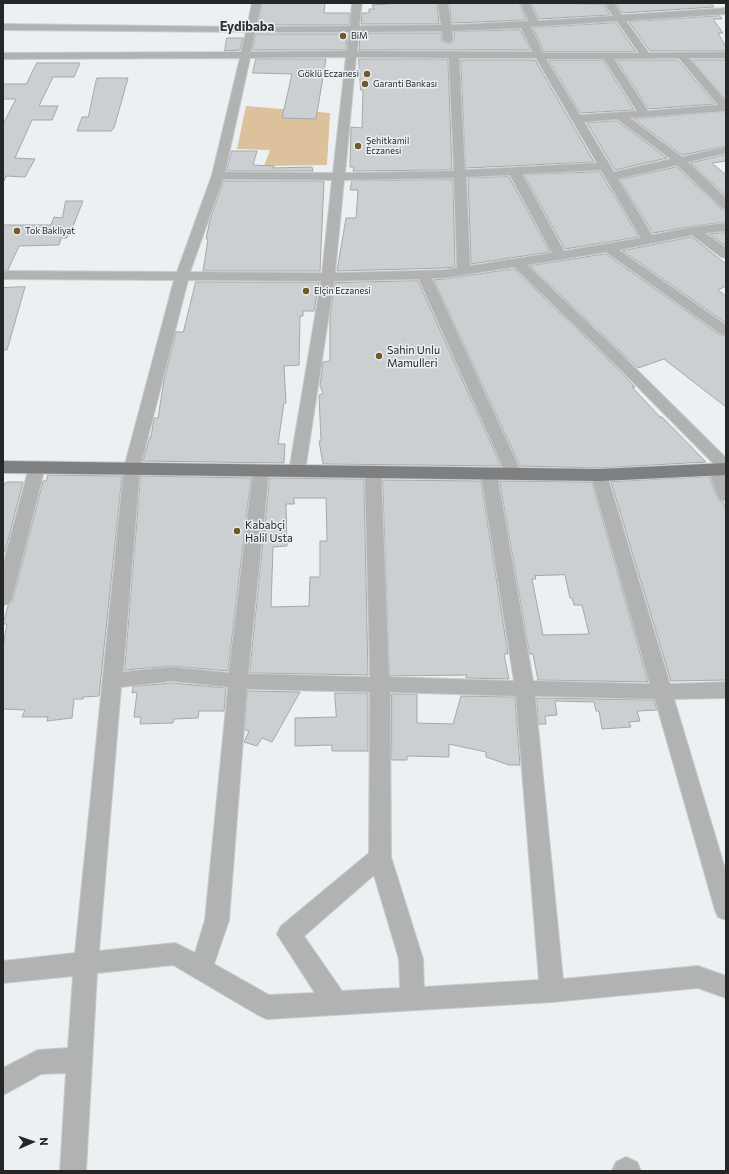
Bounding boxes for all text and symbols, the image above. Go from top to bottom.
district label: Eydibaba [220,19,274,35]
marker: BiM [338,31,348,41]
place label: BiM [351,31,368,41]
place label: Göklü Eczanesi [298,69,359,79]
marker: Göklü Eczanesi [362,69,372,79]
marker: Garanti Bankası [360,79,370,89]
place label: Garanti Bankası [373,79,437,89]
place label: Şehitkamil Eczanesi [366,136,409,157]
marker: Şehitkamil Eczanesi [353,141,363,151]
marker: Tok Bakliyat [12,226,22,236]
place label: Tok Bakliyat [25,226,75,236]
marker: Elçin Eczanesi [301,286,311,296]
place label: Elçin Eczanesi [314,286,371,296]
place label: Sahin Unlu Mamulleri [387,343,440,369]
marker: Sahin Unlu Mamulleri [374,351,384,361]
place label: Kababçi Halil Usta [245,518,293,544]
marker: Kababçi Halil Usta [232,526,242,536]
north arrow [12,1122,52,1162]
text: N [38,1137,51,1146]

